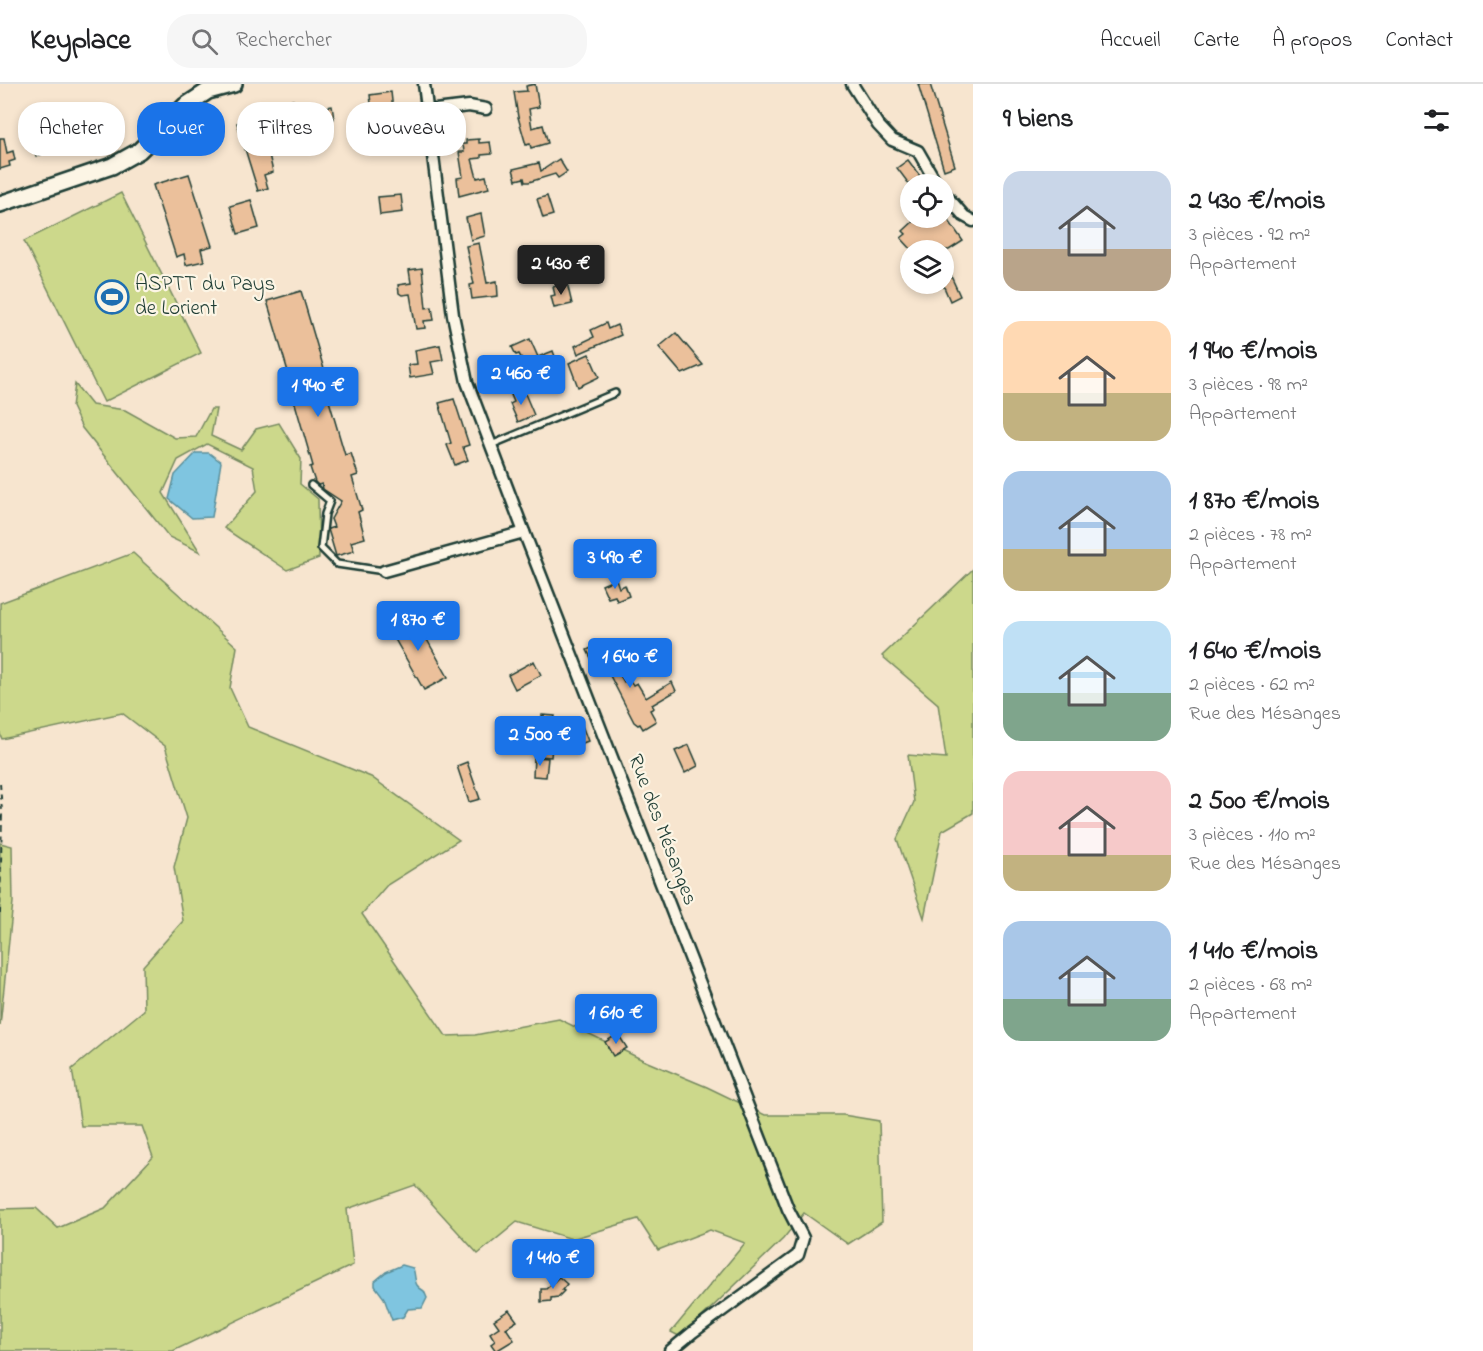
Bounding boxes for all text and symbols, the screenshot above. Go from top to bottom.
search box [167,14,587,68]
text: Keyplace [30,21,131,62]
icon: search [188,25,221,58]
text: Rechercher [236,25,332,57]
text: Accueil [1100,26,1161,56]
text: Carte [1194,26,1239,56]
text: À propos [1272,26,1352,56]
text: Contact [1385,26,1453,56]
text: 9 biens [1003,101,1073,139]
chip: Acheter [18,102,125,156]
chip: Louer [137,102,225,156]
chip: Filtres [237,102,334,156]
chip: Nouveau [346,102,466,156]
icon: filters [1420,104,1453,137]
map controls [900,174,954,294]
button: locate [900,174,954,228]
text: 2 430 €/mois [1189,183,1325,221]
icon: home [1051,195,1123,267]
text: 3 pièces · 92 m² [1189,221,1310,250]
button: layers [900,240,954,294]
pin: 2 430 € [506,245,616,296]
text: 2 430 € [531,250,591,279]
text: Appartement [1189,250,1297,279]
place label: ASPTT du Pays de Lorient [135,270,275,324]
sports icon: ASPTT du Pays de Lorient [94,279,130,315]
text: 1 940 €/mois [1189,333,1318,371]
icon: home [1051,345,1123,417]
pin: 2 460 € [466,355,576,406]
text: 2 460 € [491,360,551,389]
pin: 1 940 € [263,367,373,418]
text: 3 pièces · 98 m² [1189,371,1308,400]
text: 1 940 € [291,372,345,401]
text: Appartement [1189,400,1297,429]
text: 1 870 €/mois [1189,483,1320,521]
icon: home [1051,495,1123,567]
text: 2 pièces · 78 m² [1189,521,1312,550]
pin: 3 490 € [560,539,670,590]
text: 3 490 € [587,544,643,573]
text: Appartement [1189,550,1297,579]
pin: 1 870 € [363,601,473,652]
text: 1 870 € [391,606,445,635]
text: 1 640 €/mois [1189,633,1321,671]
pin: 1 640 € [575,638,685,689]
text: 1 640 € [602,643,658,672]
icon: home [1051,645,1123,717]
text: 2 pièces · 62 m² [1189,671,1315,700]
text: Rue des Mésanges [1189,700,1341,729]
pin: 2 500 € [485,716,595,767]
text: 2 500 € [509,721,571,750]
street label: Rue des Mésanges [618,750,705,911]
text: 2 500 €/mois [1189,783,1330,821]
icon: home [1051,795,1123,867]
text: 3 pièces · 110 m² [1189,821,1316,850]
text: Rue des Mésanges [1189,850,1341,879]
text: 1 410 €/mois [1189,933,1318,971]
icon: home [1051,945,1123,1017]
text: 2 pièces · 68 m² [1189,971,1312,1000]
pin: 1 610 € [561,994,671,1045]
text: 1 610 € [589,999,643,1028]
text: Appartement [1189,1000,1297,1029]
pin: 1 410 € [498,1239,608,1290]
text: 1 410 € [526,1244,580,1273]

